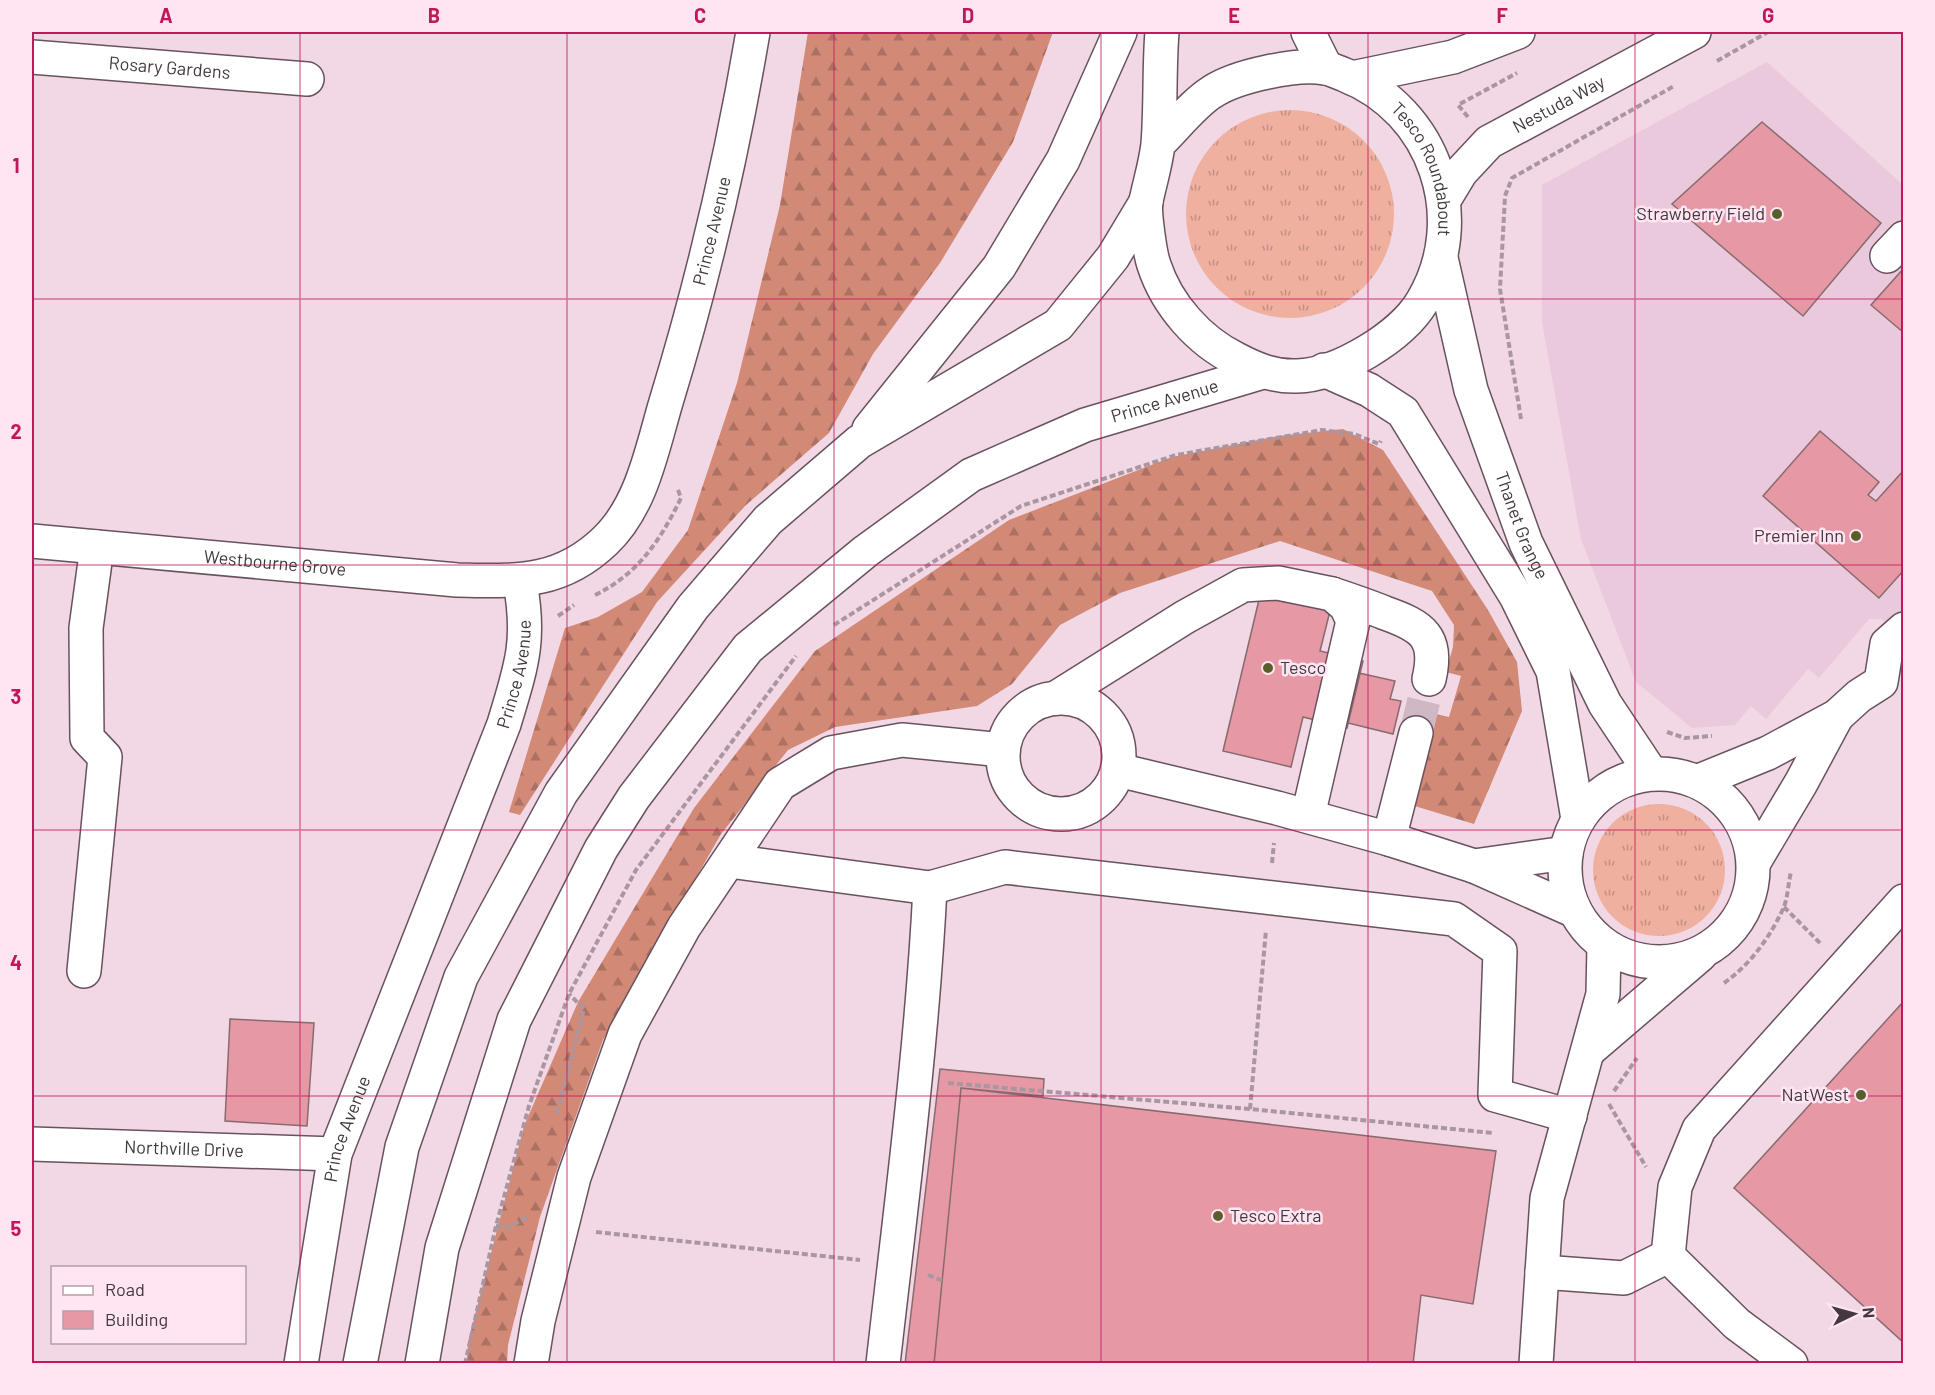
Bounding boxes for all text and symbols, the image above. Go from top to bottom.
text: A [159,3,173,27]
text: B [428,3,440,27]
text: C [694,3,706,27]
text: D [962,3,974,27]
text: E [1228,3,1240,27]
text: F [1496,3,1508,27]
text: G [1762,3,1774,27]
street label: Rosary Gardens [108,51,231,83]
street label: Nestuda Way [1508,70,1608,137]
street label: Tesco Roundabout [1387,97,1456,237]
text: 1 [12,153,20,177]
street label: Prince Avenue [687,174,735,287]
place label: Strawberry Field [1636,202,1765,224]
marker: Strawberry Field [1770,207,1784,221]
street label: Prince Avenue [1108,374,1221,427]
text: 2 [10,419,22,443]
street label: Thanet Grange [1491,468,1554,583]
place label: Premier Inn [1754,524,1844,546]
marker: Premier Inn [1849,529,1863,543]
street label: Westbourne Grove [203,545,347,580]
street label: Prince Avenue [491,620,535,731]
place label: Tesco [1280,656,1326,678]
marker: Tesco [1261,661,1275,675]
text: 3 [11,684,21,708]
text: 4 [10,950,22,974]
street label: Prince Avenue [319,1072,375,1184]
place label: NatWest [1782,1083,1849,1105]
marker: NatWest [1854,1088,1868,1102]
street label: Northville Drive [124,1135,244,1161]
place label: Tesco Extra [1230,1204,1322,1226]
marker: Tesco Extra [1211,1209,1225,1223]
text: 5 [11,1216,22,1240]
legend [51,1266,246,1344]
text: Road [105,1278,145,1300]
north arrow [1824,1284,1884,1344]
text: N [1860,1307,1879,1319]
text: Building [105,1308,168,1330]

